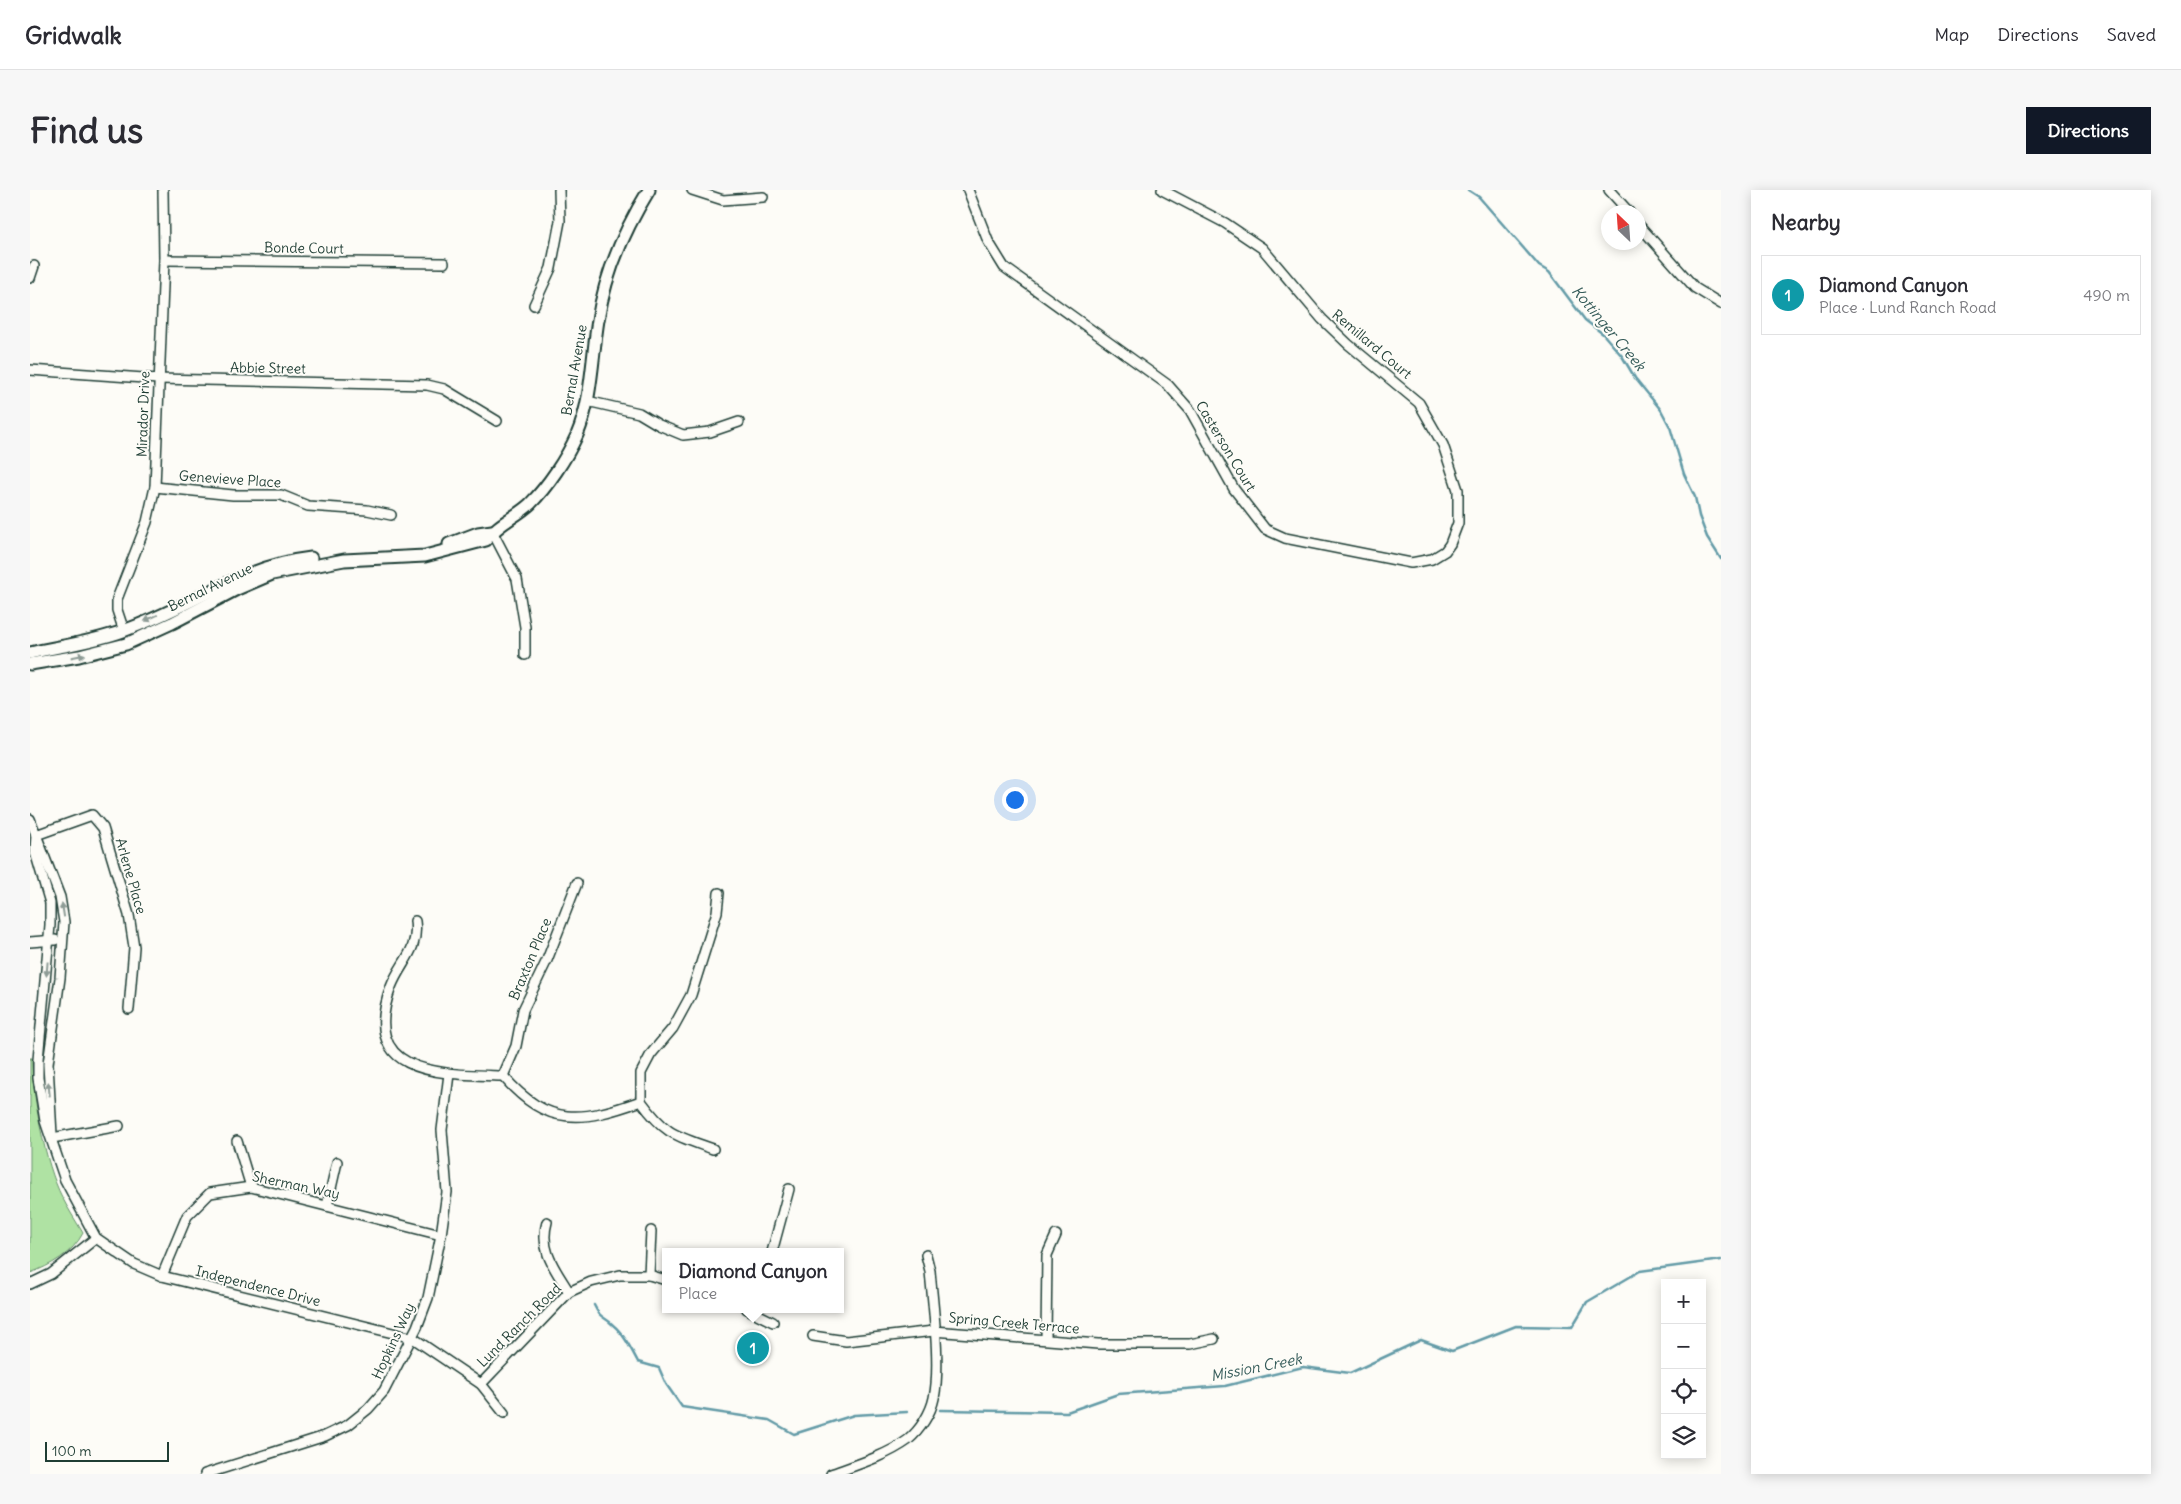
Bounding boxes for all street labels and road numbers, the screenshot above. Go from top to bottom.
street label: Bonde Court [264,238,344,258]
street label: Remillard Court [1328,305,1416,383]
street label: Bernal Avenue [557,323,591,417]
street label: Abbie Street [230,358,306,378]
street label: Mirador Drive [133,371,153,457]
street label: Casterson Court [1192,397,1260,495]
street label: Genevieve Place [178,466,282,492]
street label: Bernal Avenue [165,559,255,615]
street label: Arlene Place [112,836,150,916]
street label: Braxton Place [505,915,555,1003]
street label: Sherman Way [251,1167,341,1203]
street label: Independence Drive [194,1262,322,1310]
street label: Lund Ranch Road [473,1279,565,1371]
street label: Hopkins Way [367,1300,419,1382]
street label: Spring Creek Terrace [948,1308,1080,1338]

